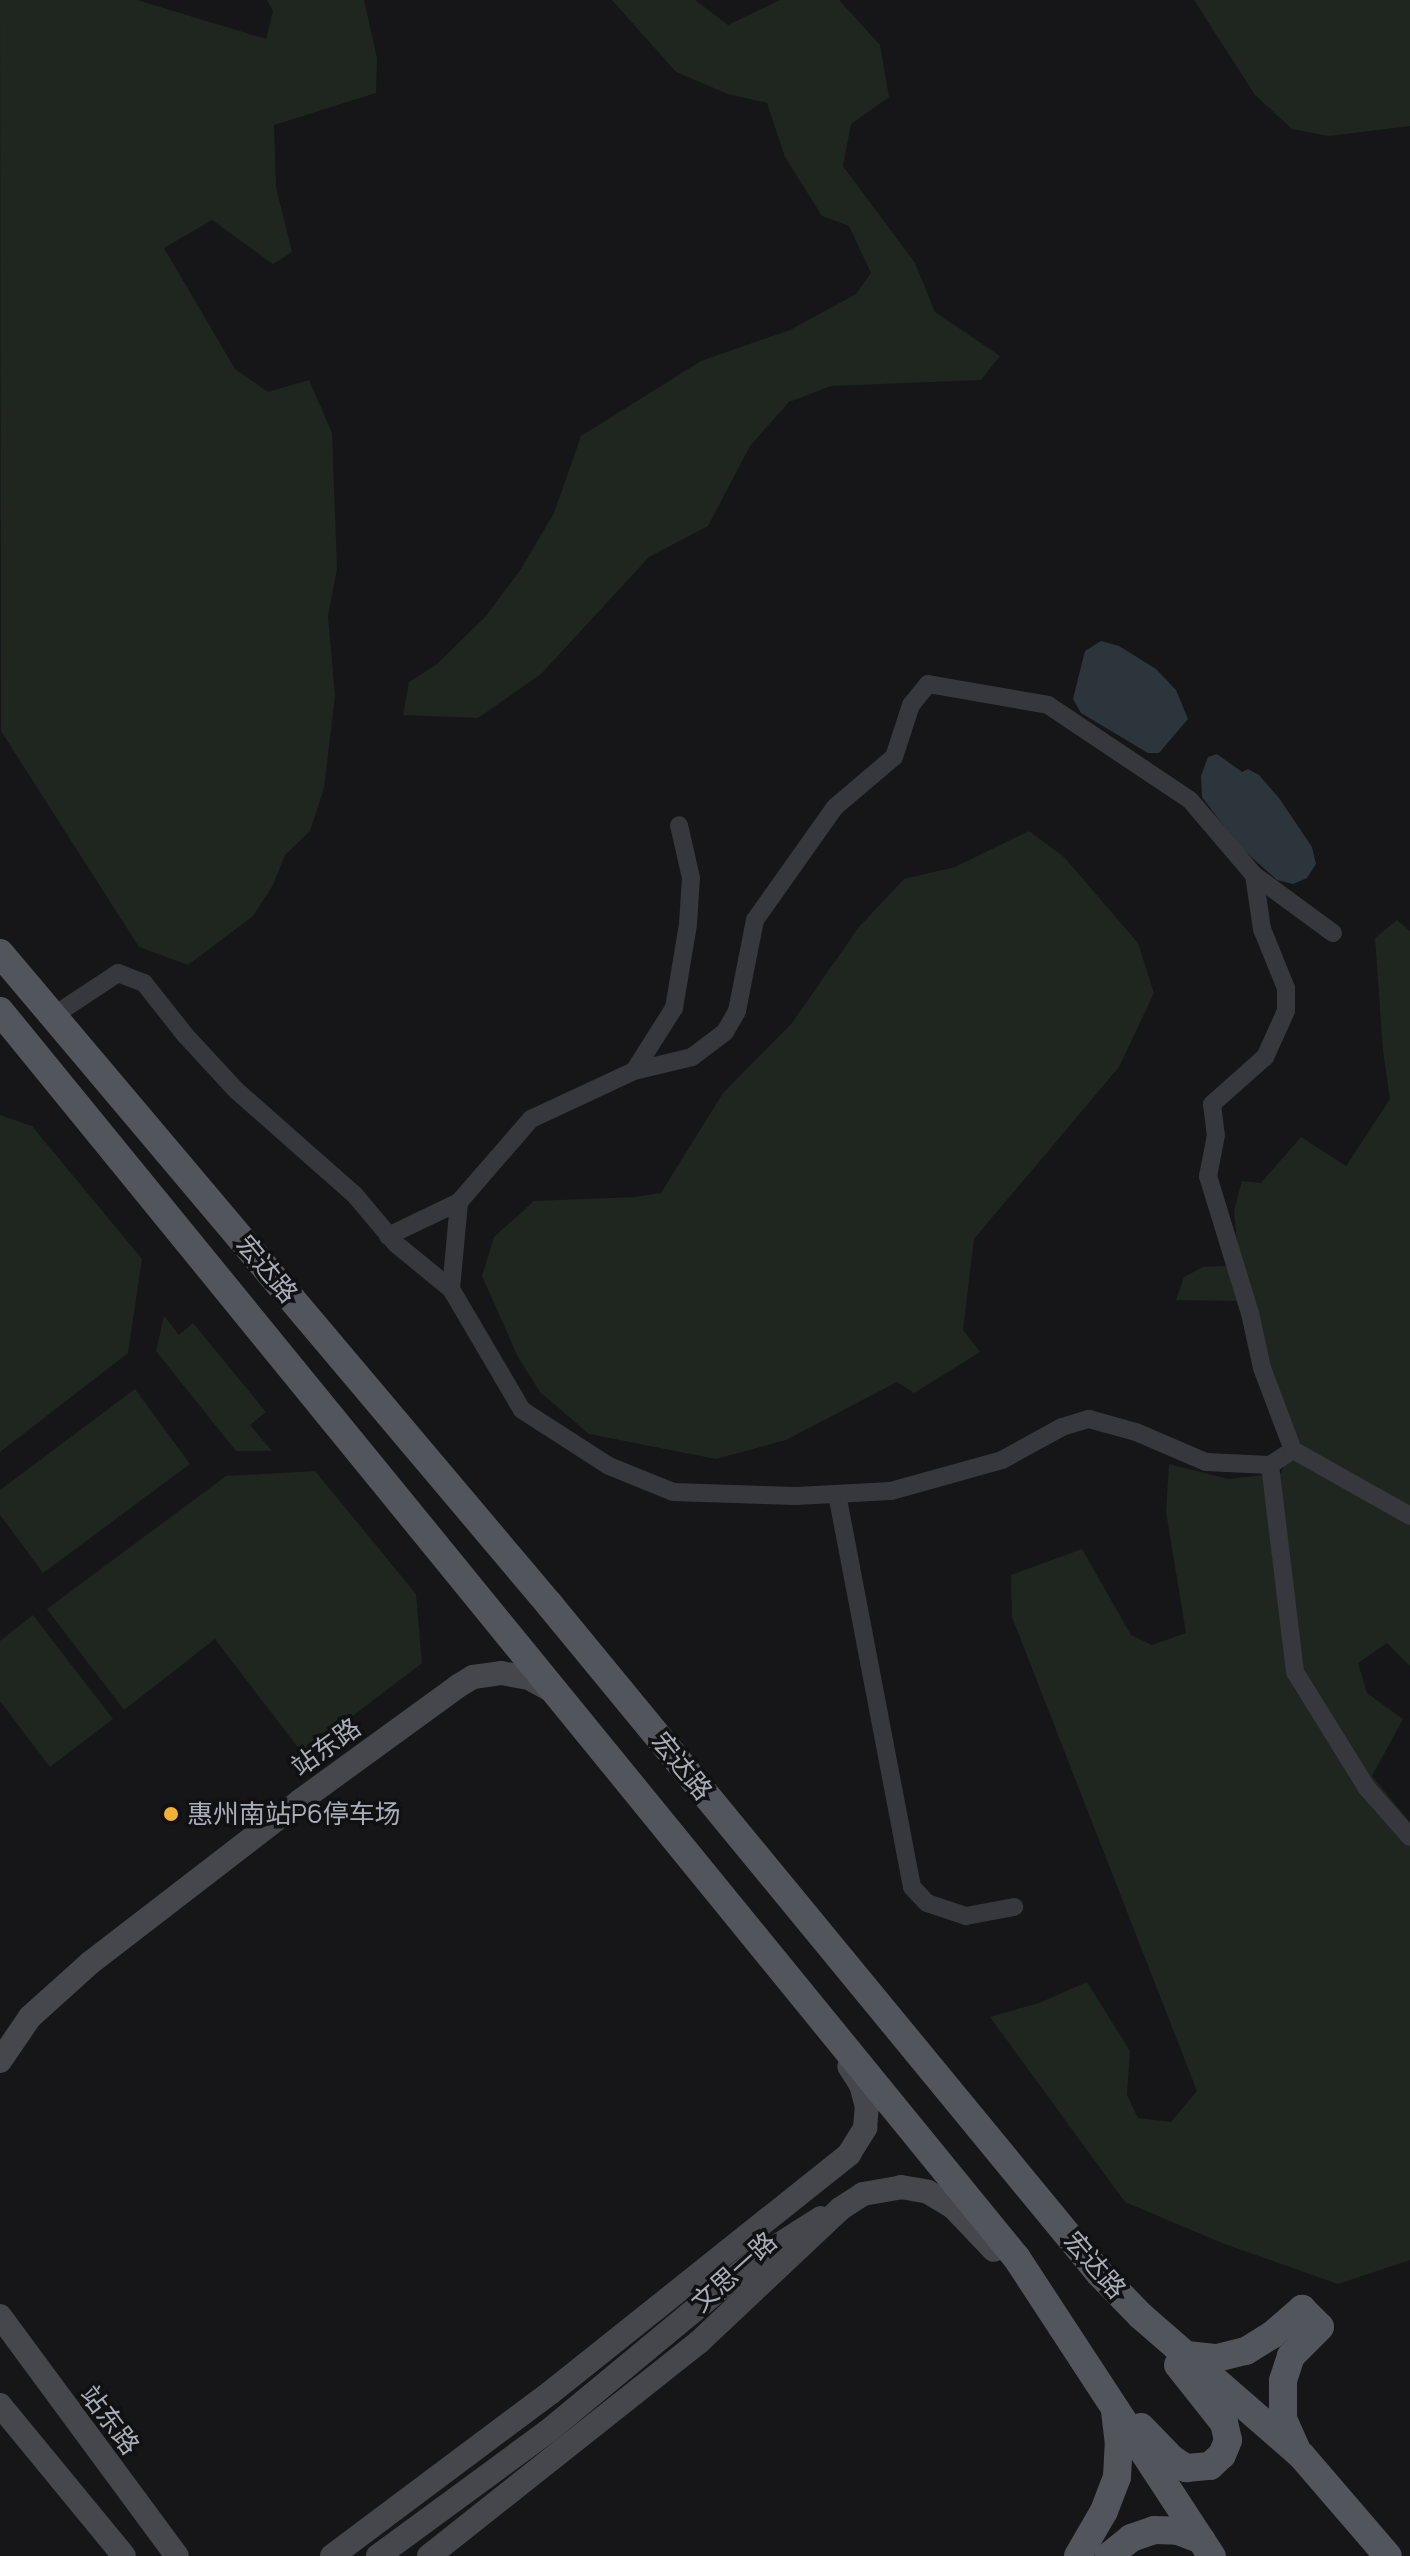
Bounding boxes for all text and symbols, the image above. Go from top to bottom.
street label: 宏达路 [230,1229,304,1309]
street label: 站东路 [285,1711,367,1783]
street label: 宏达路 [645,1726,719,1806]
place label: 惠州南站P6停车场 [187,1798,401,1830]
marker: 惠州南站P6停车场 [162,1805,180,1823]
street label: 宏达路 [1058,2225,1132,2305]
street label: 文思一路 [685,2226,783,2318]
street label: 站东路 [74,2379,146,2461]

